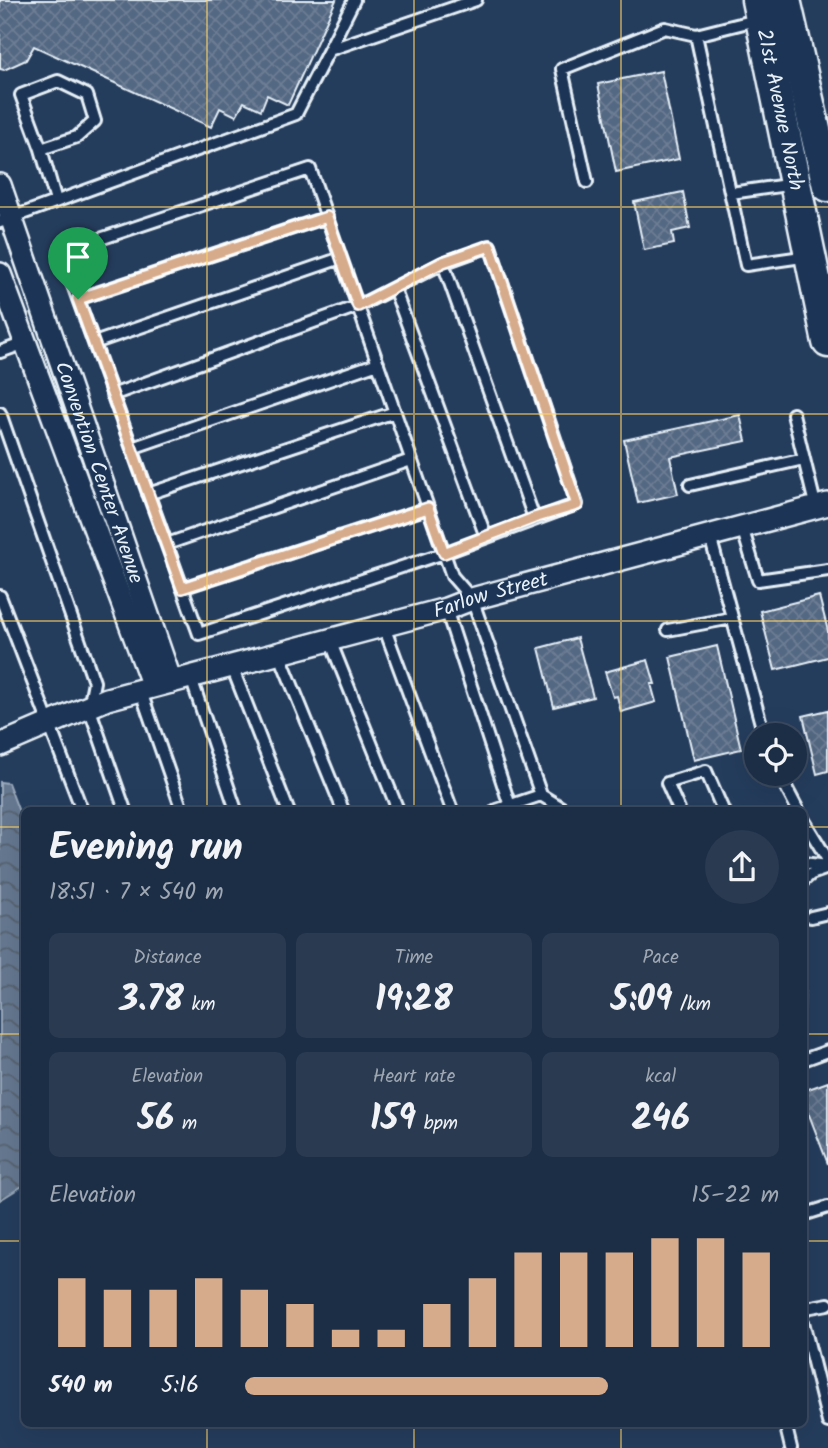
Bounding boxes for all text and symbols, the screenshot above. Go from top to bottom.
street label: 21st Avenue North [747,26,813,194]
pin [48,227,108,299]
icon: arrive [59,238,97,276]
street label: Convention Center Avenue [45,357,153,589]
street label: Farlow Street [430,563,553,628]
map controls [744,723,807,786]
button: locate [744,723,807,786]
text: Evening run [49,819,243,879]
button: share [705,830,779,904]
text: 18:51 · 7 × 540 m [49,875,224,911]
text: Distance [133,943,201,973]
text: Time [395,943,433,973]
text: Pace [643,943,679,973]
text: 3.78 [119,973,184,1029]
text: 19:28 [375,973,453,1029]
text: 5:09 [610,973,672,1029]
text: km [184,990,215,1020]
text: /km [672,990,711,1020]
text: Elevation [131,1062,203,1092]
text: Heart rate [373,1062,455,1092]
text: kcal [645,1062,676,1092]
text: 56 [138,1092,174,1148]
text: 159 [370,1092,416,1148]
text: 246 [631,1092,690,1148]
text: m [174,1109,197,1139]
text: bpm [416,1109,458,1139]
text: Elevation [49,1178,136,1214]
text: 15–22 m [691,1178,779,1214]
text: 540 m [49,1368,113,1404]
text: 5:16 [161,1368,199,1404]

